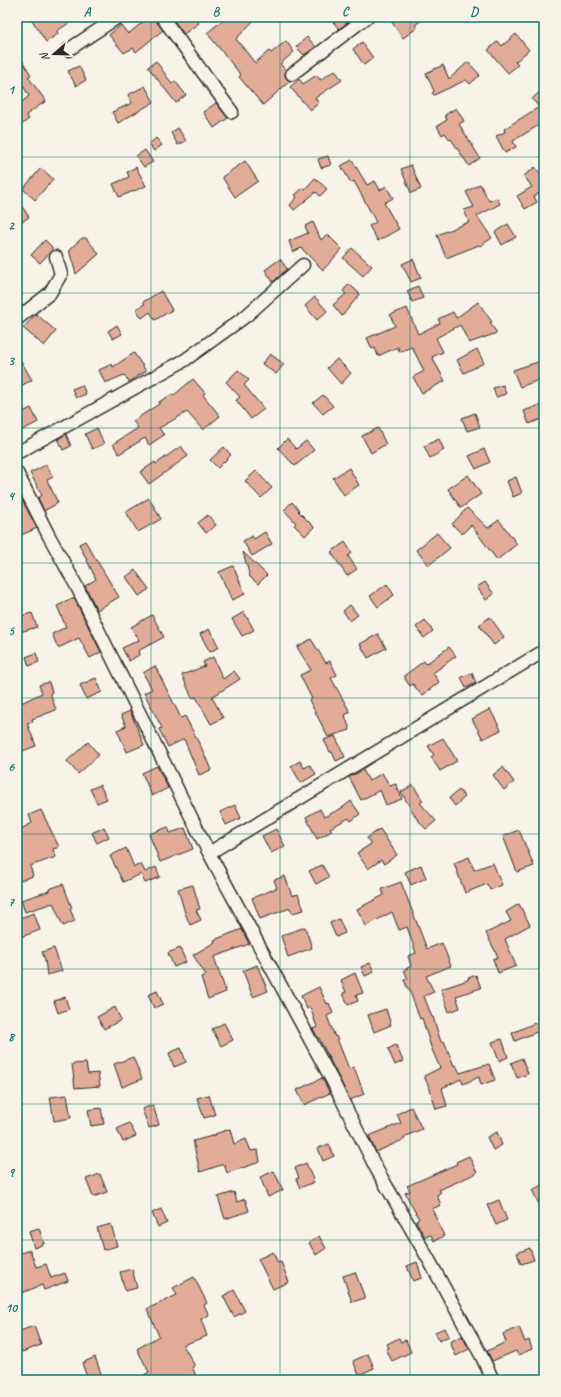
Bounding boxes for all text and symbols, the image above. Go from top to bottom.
text: A [84,4,92,20]
text: B [213,4,221,20]
text: C [342,4,350,20]
text: D [470,4,479,20]
north arrow [34,34,74,74]
text: N [36,50,52,63]
text: 1 [8,82,16,98]
text: 2 [8,218,15,234]
text: 3 [8,353,15,369]
text: 4 [8,488,16,504]
text: 5 [8,623,15,639]
text: 6 [8,759,15,775]
text: 7 [8,894,15,910]
text: 8 [8,1029,16,1045]
text: 9 [8,1165,15,1181]
text: 10 [5,1300,18,1316]

